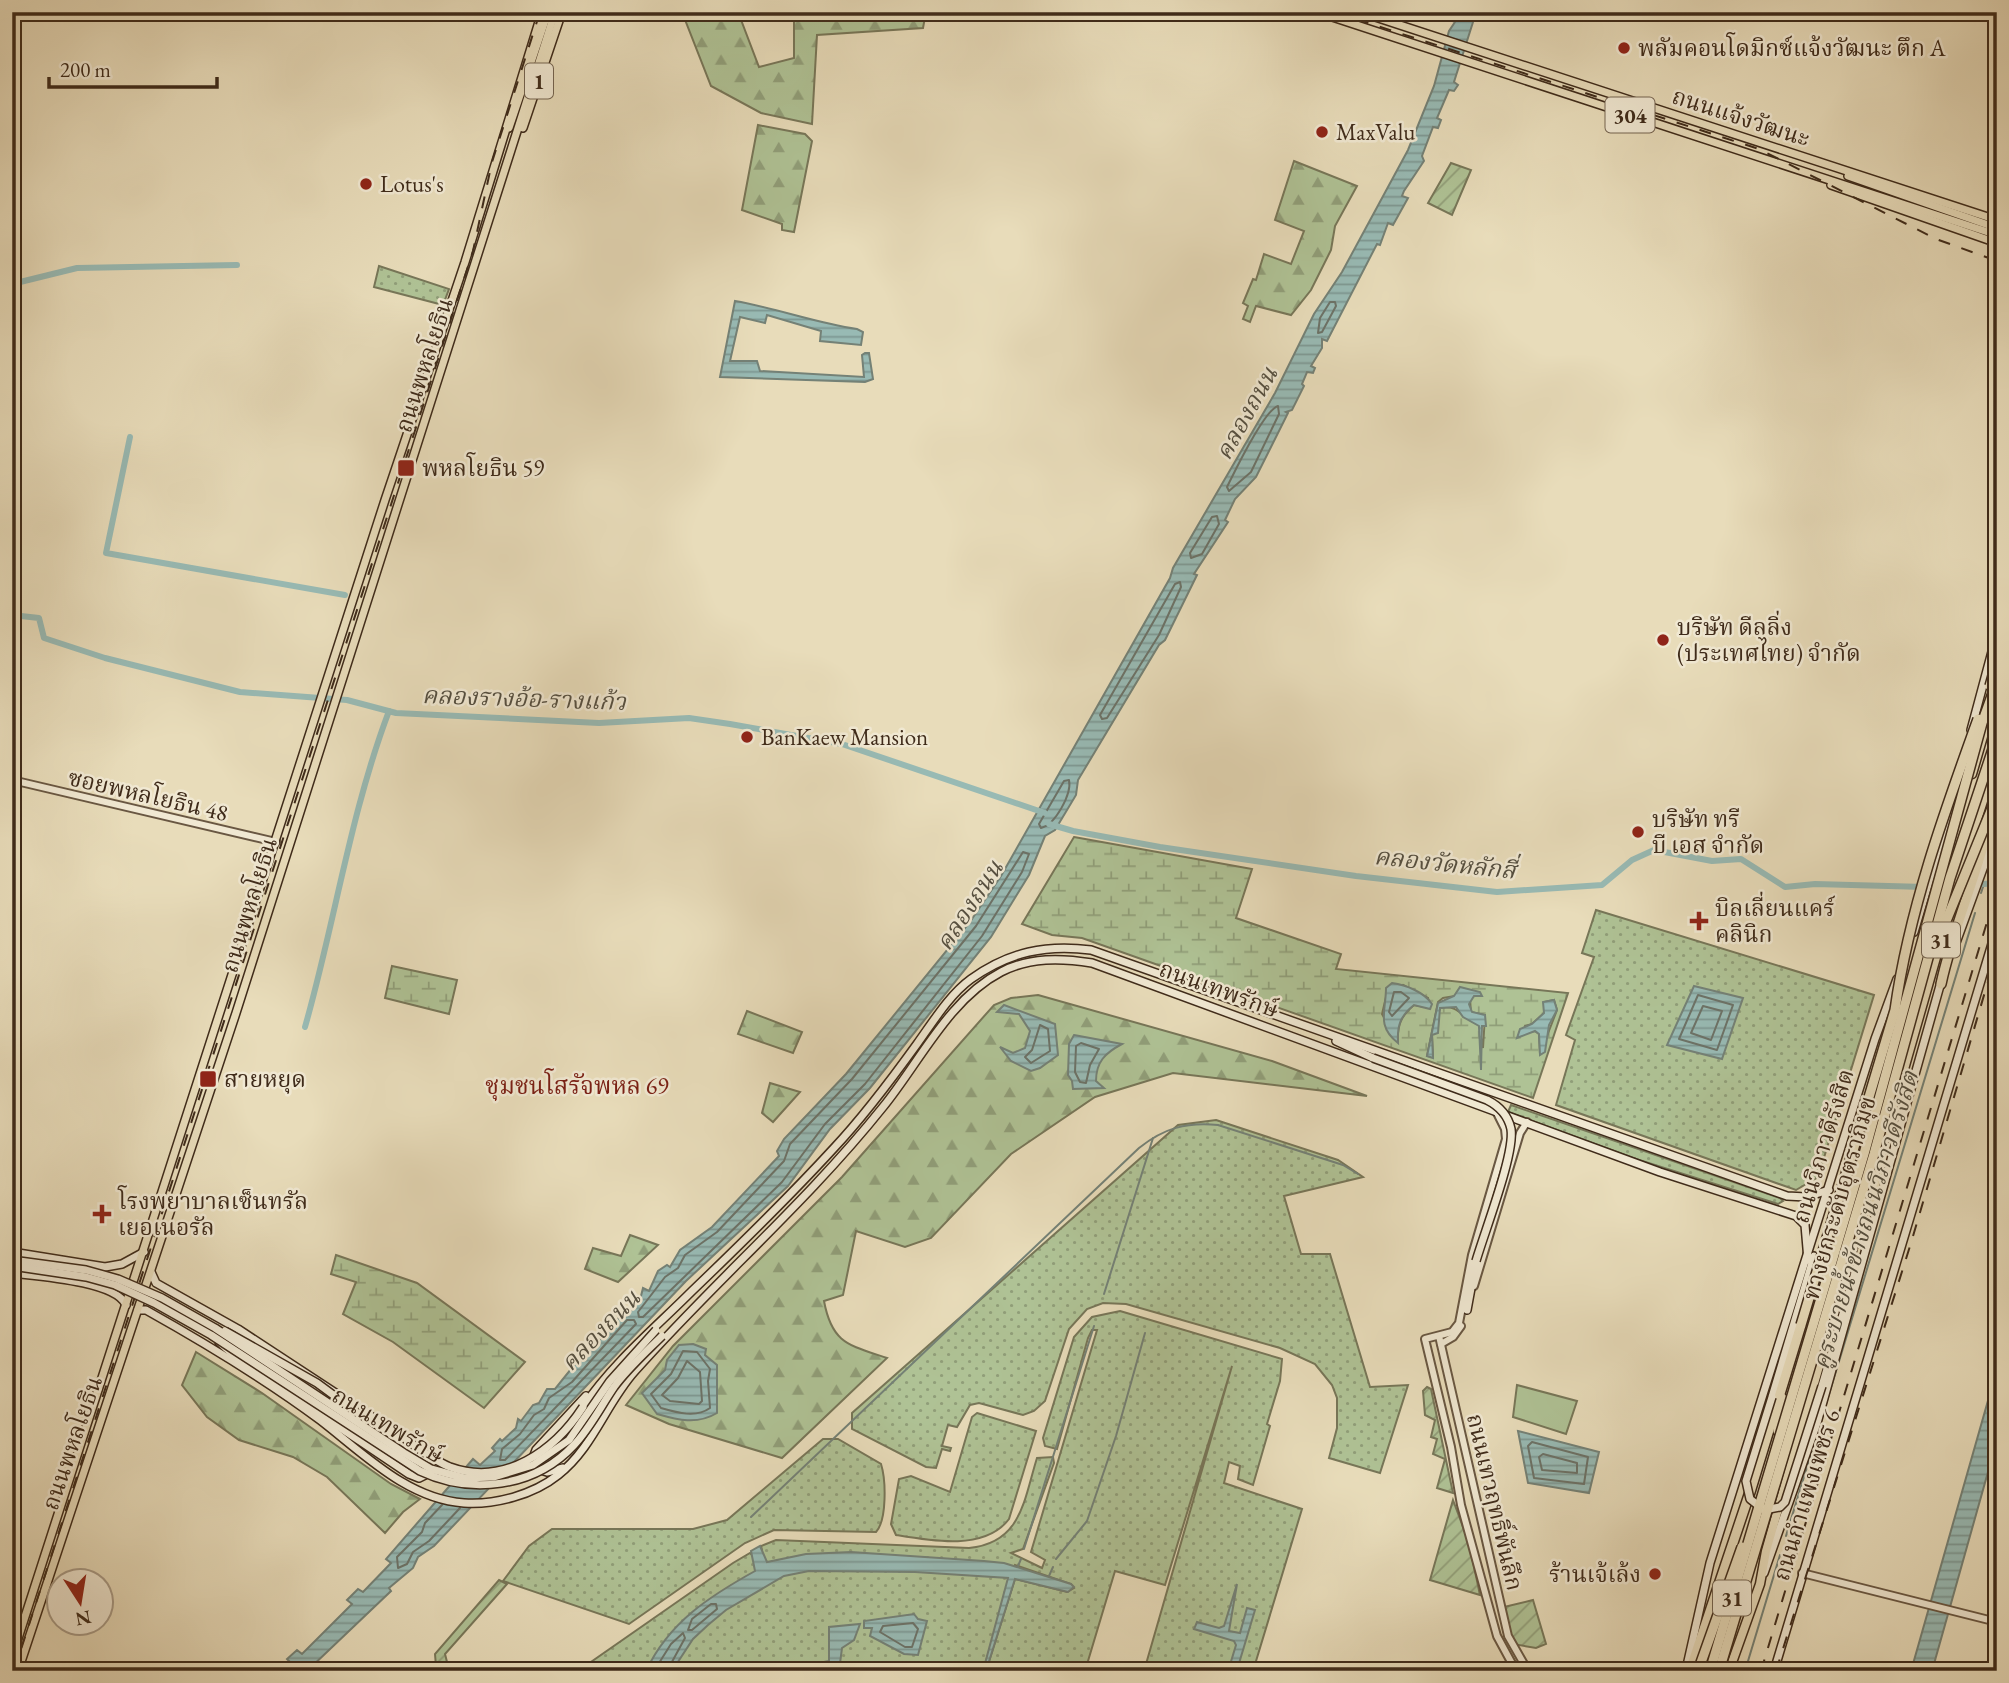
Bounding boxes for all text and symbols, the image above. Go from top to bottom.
place label: พลัมคอนโดมิกซ์แจ้งวัฒนะ ตึก A [1638,32,1947,63]
marker: พลัมคอนโดมิกซ์แจ้งวัฒนะ ตึก A [1616,40,1632,56]
scale bar [49,46,217,90]
text: 200 m [60,56,111,83]
road number: 1 [525,64,553,98]
street label: ถนนแจ้งวัฒนะ [1668,81,1814,153]
road number: 304 [1606,97,1654,132]
place label: MaxValu [1336,117,1415,147]
marker: MaxValu [1314,124,1330,140]
place label: Lotus's [380,169,444,199]
marker: Lotus's [358,176,374,192]
street label: ถนนพหลโยธิน [387,293,460,436]
water label: คลองถนน [1208,361,1284,465]
place label: พหลโยธิน 59 [422,452,544,483]
marker: พหลโยธิน 59 [396,458,416,478]
place label: บริษัท ดีลลิ่ง (ประเทศไทย) จำกัด [1677,610,1861,668]
marker: บริษัท ดีลลิ่ง (ประเทศไทย) จำกัด [1655,632,1671,648]
water label: คลองรางอ้อ-รางแก้ว [421,679,627,717]
place label: BanKaew Mansion [761,722,928,752]
marker: BanKaew Mansion [739,729,755,745]
street label: ซอยพหลโยธิน 48 [65,761,231,828]
place label: บริษัท ทรี บี เอส จำกัด [1652,804,1764,860]
marker: บริษัท ทรี บี เอส จำกัด [1630,824,1646,840]
street label: ถนนพหลโยธิน [213,833,284,976]
water label: คลองวัดหลักสี่ [1373,838,1522,886]
water label: คลองถนน [928,854,1010,956]
place label: บิลเลี่ยนแคร์ คลินิก [1715,891,1835,949]
marker: บิลเลี่ยนแคร์ คลินิก [1689,911,1709,931]
road number: 31 [1922,922,1960,958]
street label: ถนนเทพรักษ์ [1155,954,1283,1025]
place label: สายหยุด [224,1064,306,1094]
street label: ถนนวิภาวดีรังสิต [1785,1065,1861,1227]
water label: คูระบายน้ำข้างถนนวิภาวดีรังสิต [1803,1066,1926,1373]
district label: ชุมชนโสรัจพหล 69 [485,1068,669,1101]
marker: สายหยุด [198,1069,218,1089]
street label: ทางยกระดับอุตราภิมุข [1796,1093,1882,1303]
place label: โรงพยาบาลเซ็นทรัล เยอเนอรัล [117,1185,308,1242]
marker: โรงพยาบาลเซ็นทรัล เยอเนอรัล [92,1204,112,1224]
water label: คลองถนน [553,1282,647,1377]
street label: ถนนพหลโยธิน [34,1372,109,1514]
street label: ถนนเทพรักษ์ [327,1380,449,1470]
street label: ถนนกำแพงเพชร 6 [1766,1406,1846,1584]
street label: ถนนเทวฤทธิ์พันลึก [1460,1410,1531,1594]
place label: ร้านเจ้เล้ง [1549,1559,1641,1589]
marker: ร้านเจ้เล้ง [1647,1566,1663,1582]
north arrow [46,1568,116,1638]
road number: 31 [1713,1580,1751,1616]
text: N [73,1604,94,1632]

